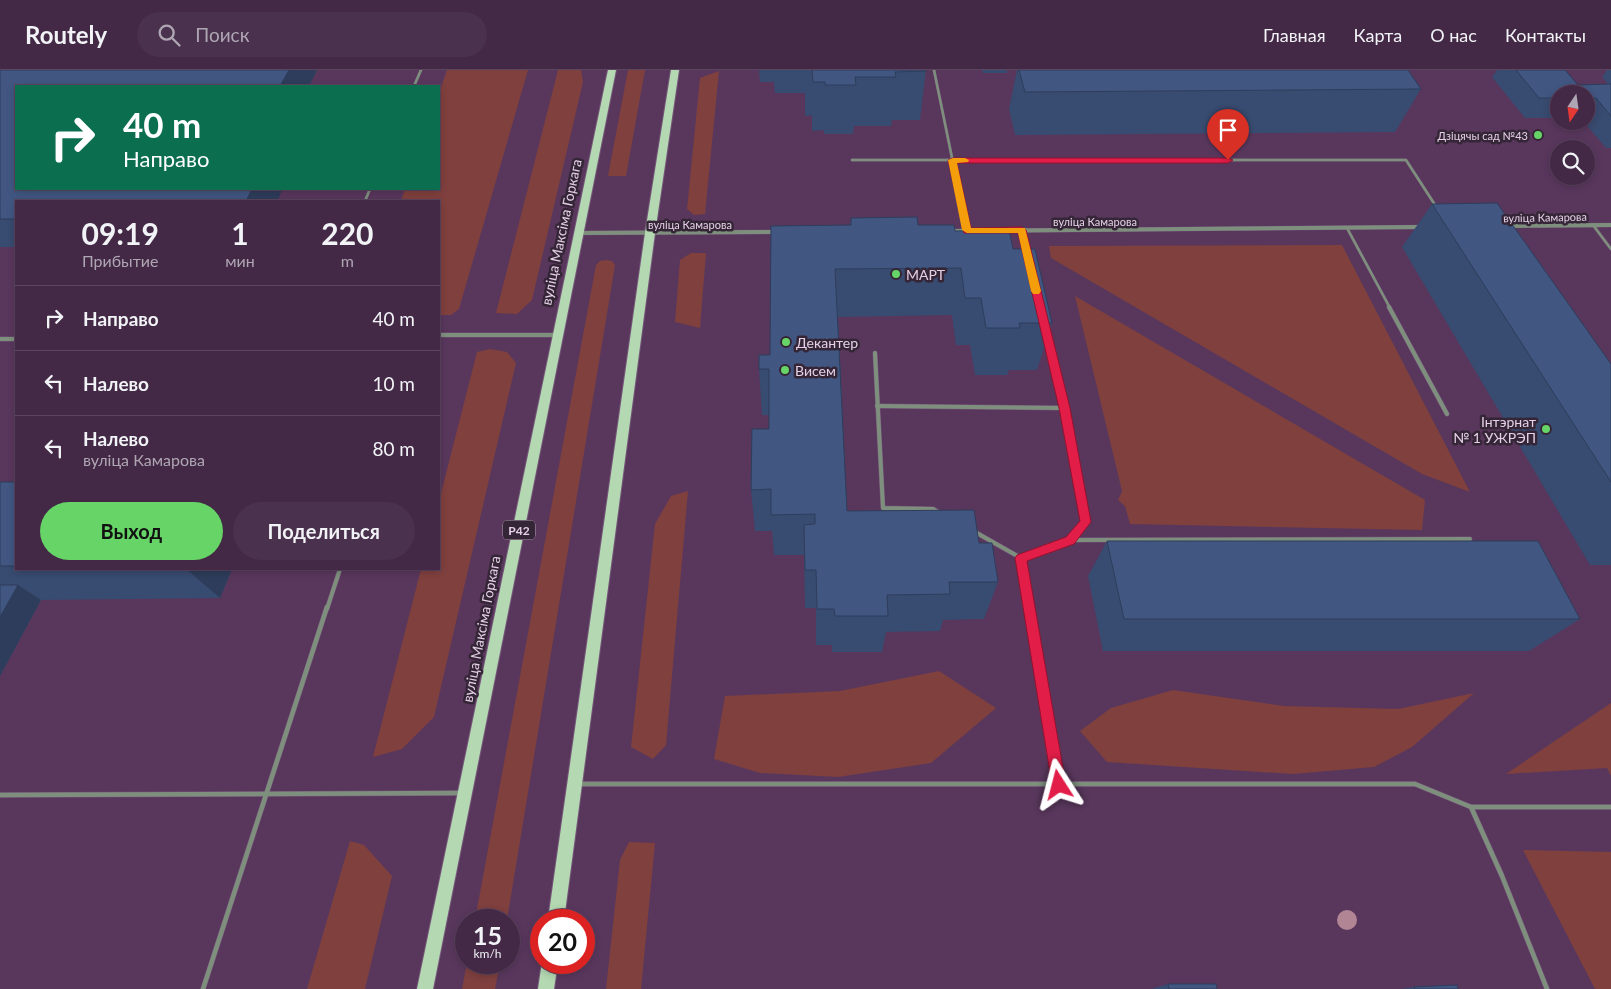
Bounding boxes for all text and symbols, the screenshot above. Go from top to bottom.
search box [137,12,487,57]
text: Routely [25,20,107,49]
icon: search [155,21,183,49]
text: Поиск [195,23,250,46]
text: Главная [1263,24,1326,46]
text: Карта [1354,24,1402,46]
text: О нас [1430,24,1477,46]
text: Контакты [1505,24,1586,46]
north arrow [1550,85,1595,130]
map controls [1550,85,1595,185]
text: 40 m [123,103,201,145]
icon: right [40,105,105,170]
pin [1207,109,1249,160]
icon: arrive [1214,116,1242,144]
place label: Дзіцячы сад №43 [1437,129,1528,142]
marker: Дзіцячы сад №43 [1532,129,1544,141]
button: search [1550,140,1595,185]
text: Направо [123,145,209,172]
street label: вуліца Максіма Горкага [537,157,585,307]
street label: вуліца Камарова [1503,210,1587,224]
text: 09:19 [81,215,159,251]
text: 1 [231,215,249,251]
text: 220 [321,215,374,251]
street label: вуліца Камарова [1053,215,1137,228]
street label: вуліца Камарова [648,218,732,231]
text: Прибытие [82,251,158,270]
text: мин [225,251,255,270]
text: m [341,251,354,270]
place label: МАРТ [906,266,946,283]
marker: МАРТ [890,268,902,280]
icon: right [40,304,68,332]
text: Направо [83,307,159,330]
text: 40 m [372,307,415,330]
place label: Декантер [796,334,858,351]
marker: Декантер [780,336,792,348]
place label: Висем [795,362,836,379]
marker: Висем [779,364,791,376]
icon: left [40,369,68,397]
text: Налево [83,372,149,395]
text: 10 m [372,372,415,395]
place label: Інтэрнат № 1 УЖРЭП [1453,413,1536,446]
marker: Інтэрнат № 1 УЖРЭП [1540,423,1552,435]
text: Налево [83,427,149,450]
icon: left [40,434,68,462]
text: 80 m [372,437,415,460]
text: вуліца Камарова [83,450,205,469]
button: Выход [40,502,223,560]
button: Поделиться [233,502,415,560]
road number: Р42 [503,520,535,540]
street label: вуліца Максіма Горкага [458,554,504,704]
position arrow [1032,758,1084,810]
speed limit sign: 20 [530,909,595,974]
text: 15 [473,920,502,950]
text: km/h [473,946,502,961]

